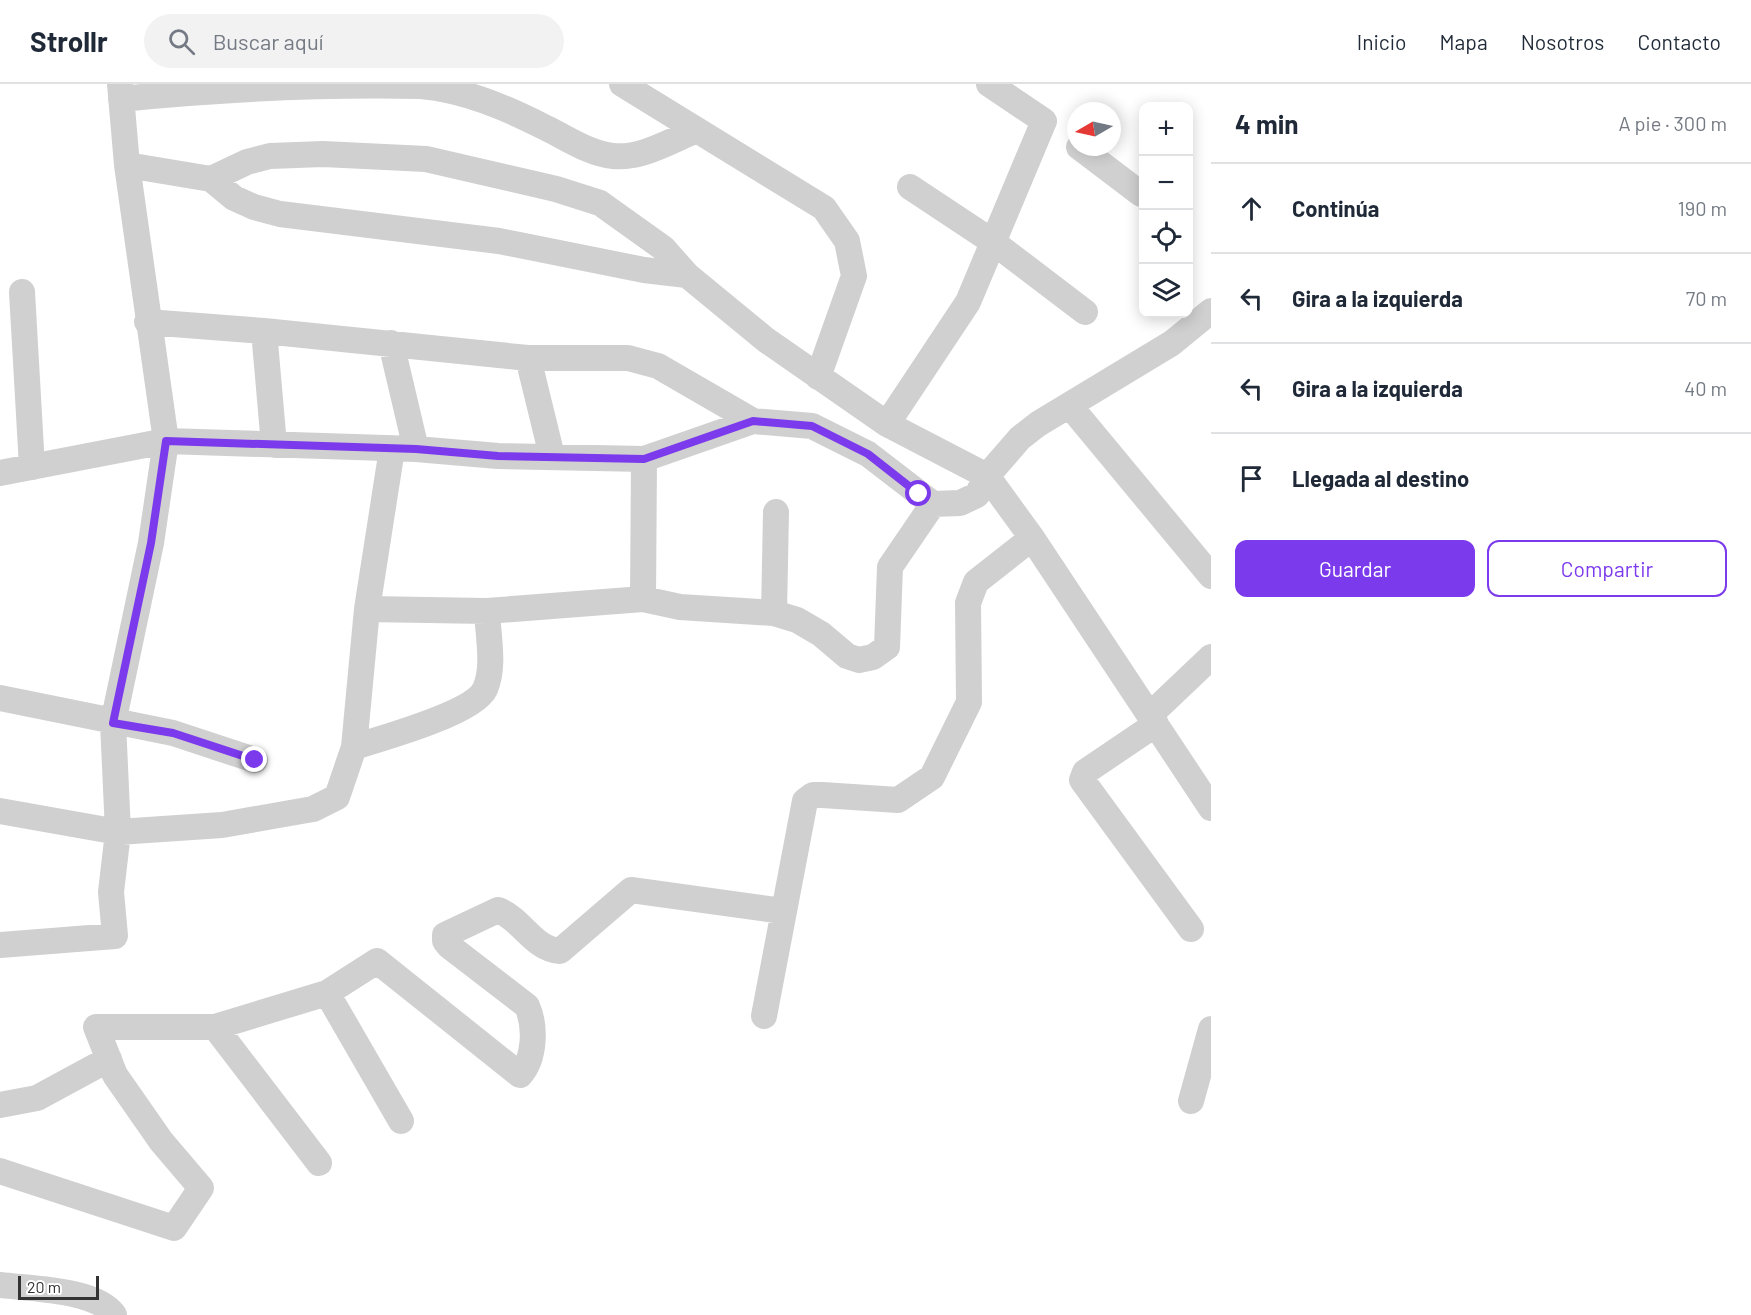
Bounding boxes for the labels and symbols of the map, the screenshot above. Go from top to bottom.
north arrow [1067,102,1121,156]
route start [905,480,931,506]
route end [241,746,267,772]
scale bar [18,1273,99,1300]

